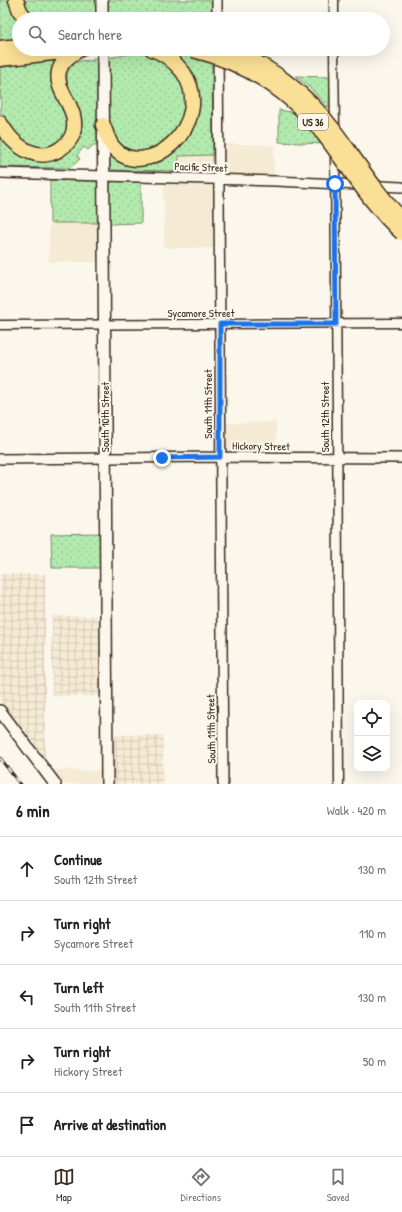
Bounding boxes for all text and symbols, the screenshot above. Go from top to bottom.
search box [12,12,390,56]
icon: search [26,23,48,45]
text: Search here [58,24,122,45]
road number: US 36 [298,114,328,130]
street label: Pacific Street [174,159,228,175]
route start [326,175,344,193]
street label: Sycamore Street [168,306,235,320]
street label: South 11th Street [201,369,215,439]
street label: South 10th Street [98,382,112,452]
street label: South 12th Street [318,382,332,452]
street label: Hickory Street [232,438,290,454]
route end [153,449,171,467]
street label: South 11th Street [203,694,219,764]
map controls [354,700,390,772]
button: locate [354,700,390,736]
button: layers [354,736,390,772]
text: 6 min [16,799,50,822]
text: Walk · 420 m [327,801,386,819]
text: Continue [54,849,102,870]
icon: ahead [16,858,38,880]
text: 130 m [358,860,386,878]
text: South 12th Street [54,870,137,888]
text: Turn right [54,913,110,934]
icon: right [16,922,38,944]
text: 110 m [359,924,386,942]
text: Sycamore Street [54,934,133,952]
text: Turn left [54,977,104,998]
icon: left [16,986,38,1008]
text: 130 m [358,988,386,1006]
text: South 11th Street [54,998,136,1016]
text: Turn right [54,1041,110,1062]
icon: right [16,1050,38,1072]
text: 50 m [363,1052,386,1070]
text: Hickory Street [54,1062,122,1080]
icon: arrive [16,1114,38,1136]
text: Arrive at destination [54,1114,166,1135]
tab: Map [53,1166,75,1204]
tab: Directions [181,1166,221,1204]
tab: Saved [327,1166,349,1204]

